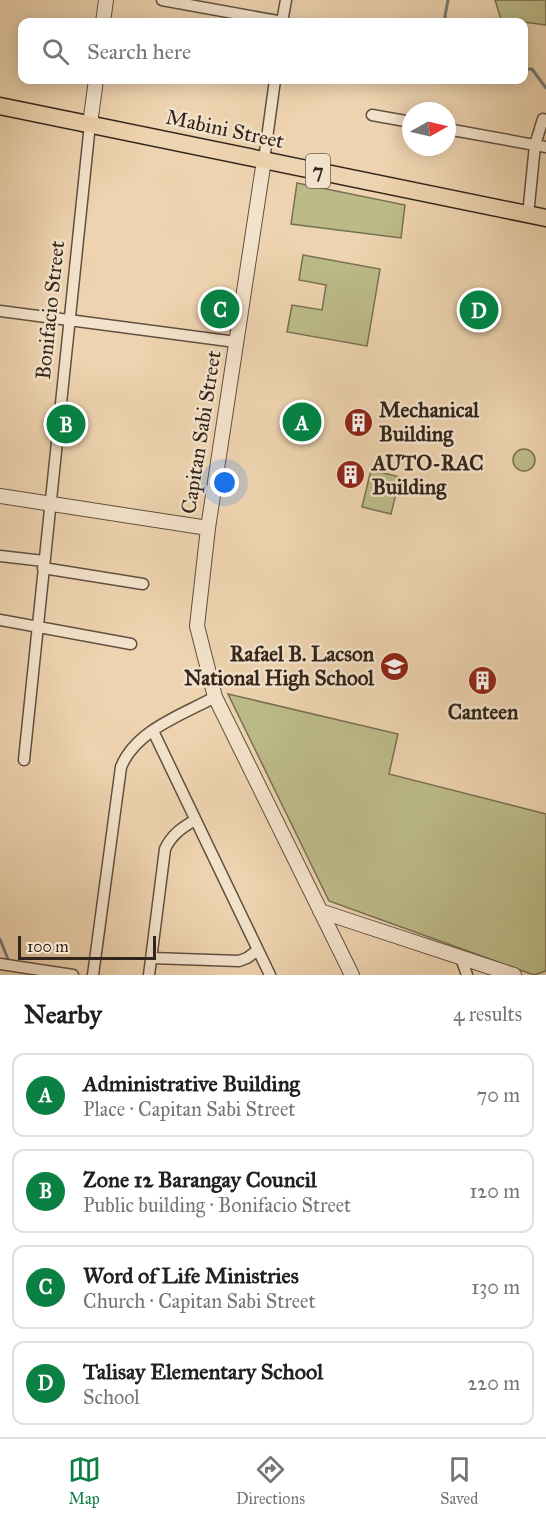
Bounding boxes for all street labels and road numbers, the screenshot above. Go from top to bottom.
street label: Mabini Street [163,104,287,154]
road number: 7 [306,154,330,188]
street label: Bonifacio Street [30,239,70,381]
street label: Capitan Sabi Street [175,348,227,516]

